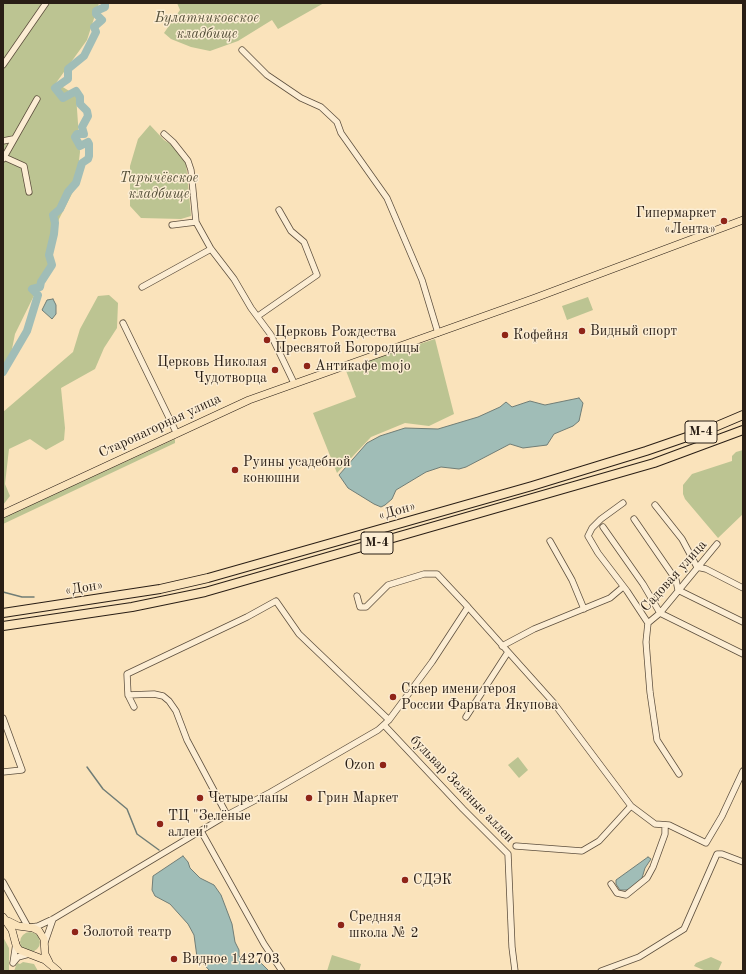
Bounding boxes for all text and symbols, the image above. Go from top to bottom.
park label: Булатниковское кладбище [155,10,259,42]
park label: Тарычёвское кладбище [120,170,198,202]
place label: Гипермаркет «Лента» [636,205,716,238]
marker: Гипермаркет «Лента» [719,216,729,226]
place label: Видный спорт [590,323,677,339]
place label: Церковь Рождества Пресвятой Богородицы [275,324,419,356]
marker: Видный спорт [577,326,587,336]
place label: Кофейня [513,327,568,343]
marker: Кофейня [500,330,510,340]
marker: Церковь Рождества Пресвятой Богородицы [262,335,272,345]
place label: Церковь Николая Чудотворца [157,354,267,386]
place label: Антикафе mojo [315,358,411,374]
marker: Антикафе mojo [302,361,312,371]
marker: Церковь Николая Чудотворца [270,365,280,375]
street label: Старонагорная улица [96,390,224,462]
road number: М-4 [685,421,717,443]
place label: Руины усадебной конюшни [243,454,350,486]
marker: Руины усадебной конюшни [230,465,240,475]
street label: «Дон» [376,498,418,524]
road number: М-4 [361,532,393,554]
street label: Садовая улица [637,537,711,615]
street label: «Дон» [64,577,104,599]
place label: Сквер имени героя России Фарвата Якупова [401,681,558,714]
marker: Сквер имени героя России Фарвата Якупова [388,692,398,702]
street label: бульвар Зелёные аллеи [406,732,518,846]
place label: Ozon [345,757,375,773]
marker: Ozon [378,760,388,770]
place label: Четыре лапы [208,790,288,806]
place label: Грин Маркет [317,790,398,806]
marker: Четыре лапы [195,793,205,803]
marker: Грин Маркет [304,793,314,803]
place label: ТЦ "Зелёные аллеи" [168,808,251,840]
marker: ТЦ "Зелёные аллеи" [155,819,165,829]
place label: СДЭК [413,872,452,888]
marker: СДЭК [400,875,410,885]
place label: Средняя школа № 2 [349,909,419,942]
marker: Средняя школа № 2 [336,920,346,930]
place label: Золотой театр [83,924,172,940]
marker: Золотой театр [70,927,80,937]
place label: Видное 142703 [182,951,280,967]
marker: Видное 142703 [169,954,179,964]

